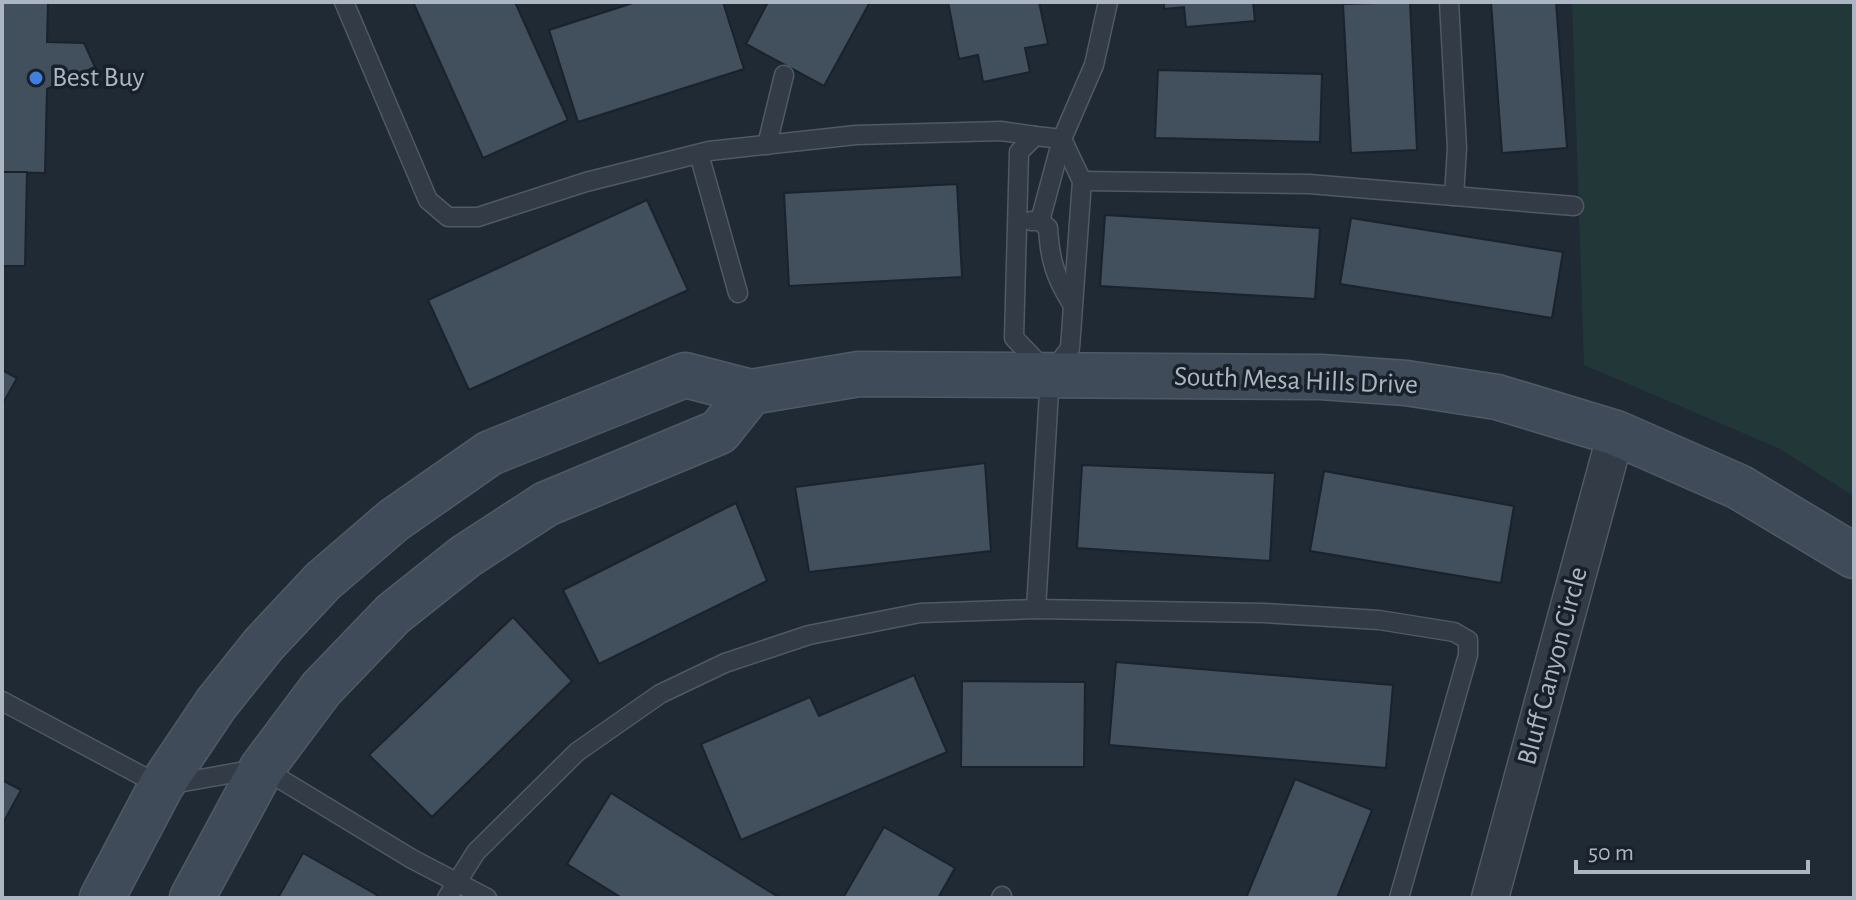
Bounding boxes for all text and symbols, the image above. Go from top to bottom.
place label: Best Buy [52,64,145,92]
marker: Best Buy [27,69,45,87]
street label: South Mesa Hills Drive [1174,363,1418,399]
street label: Bluff Canyon Circle [1513,564,1593,768]
scale bar [1576,824,1808,874]
text: 50 m [1588,841,1634,865]

